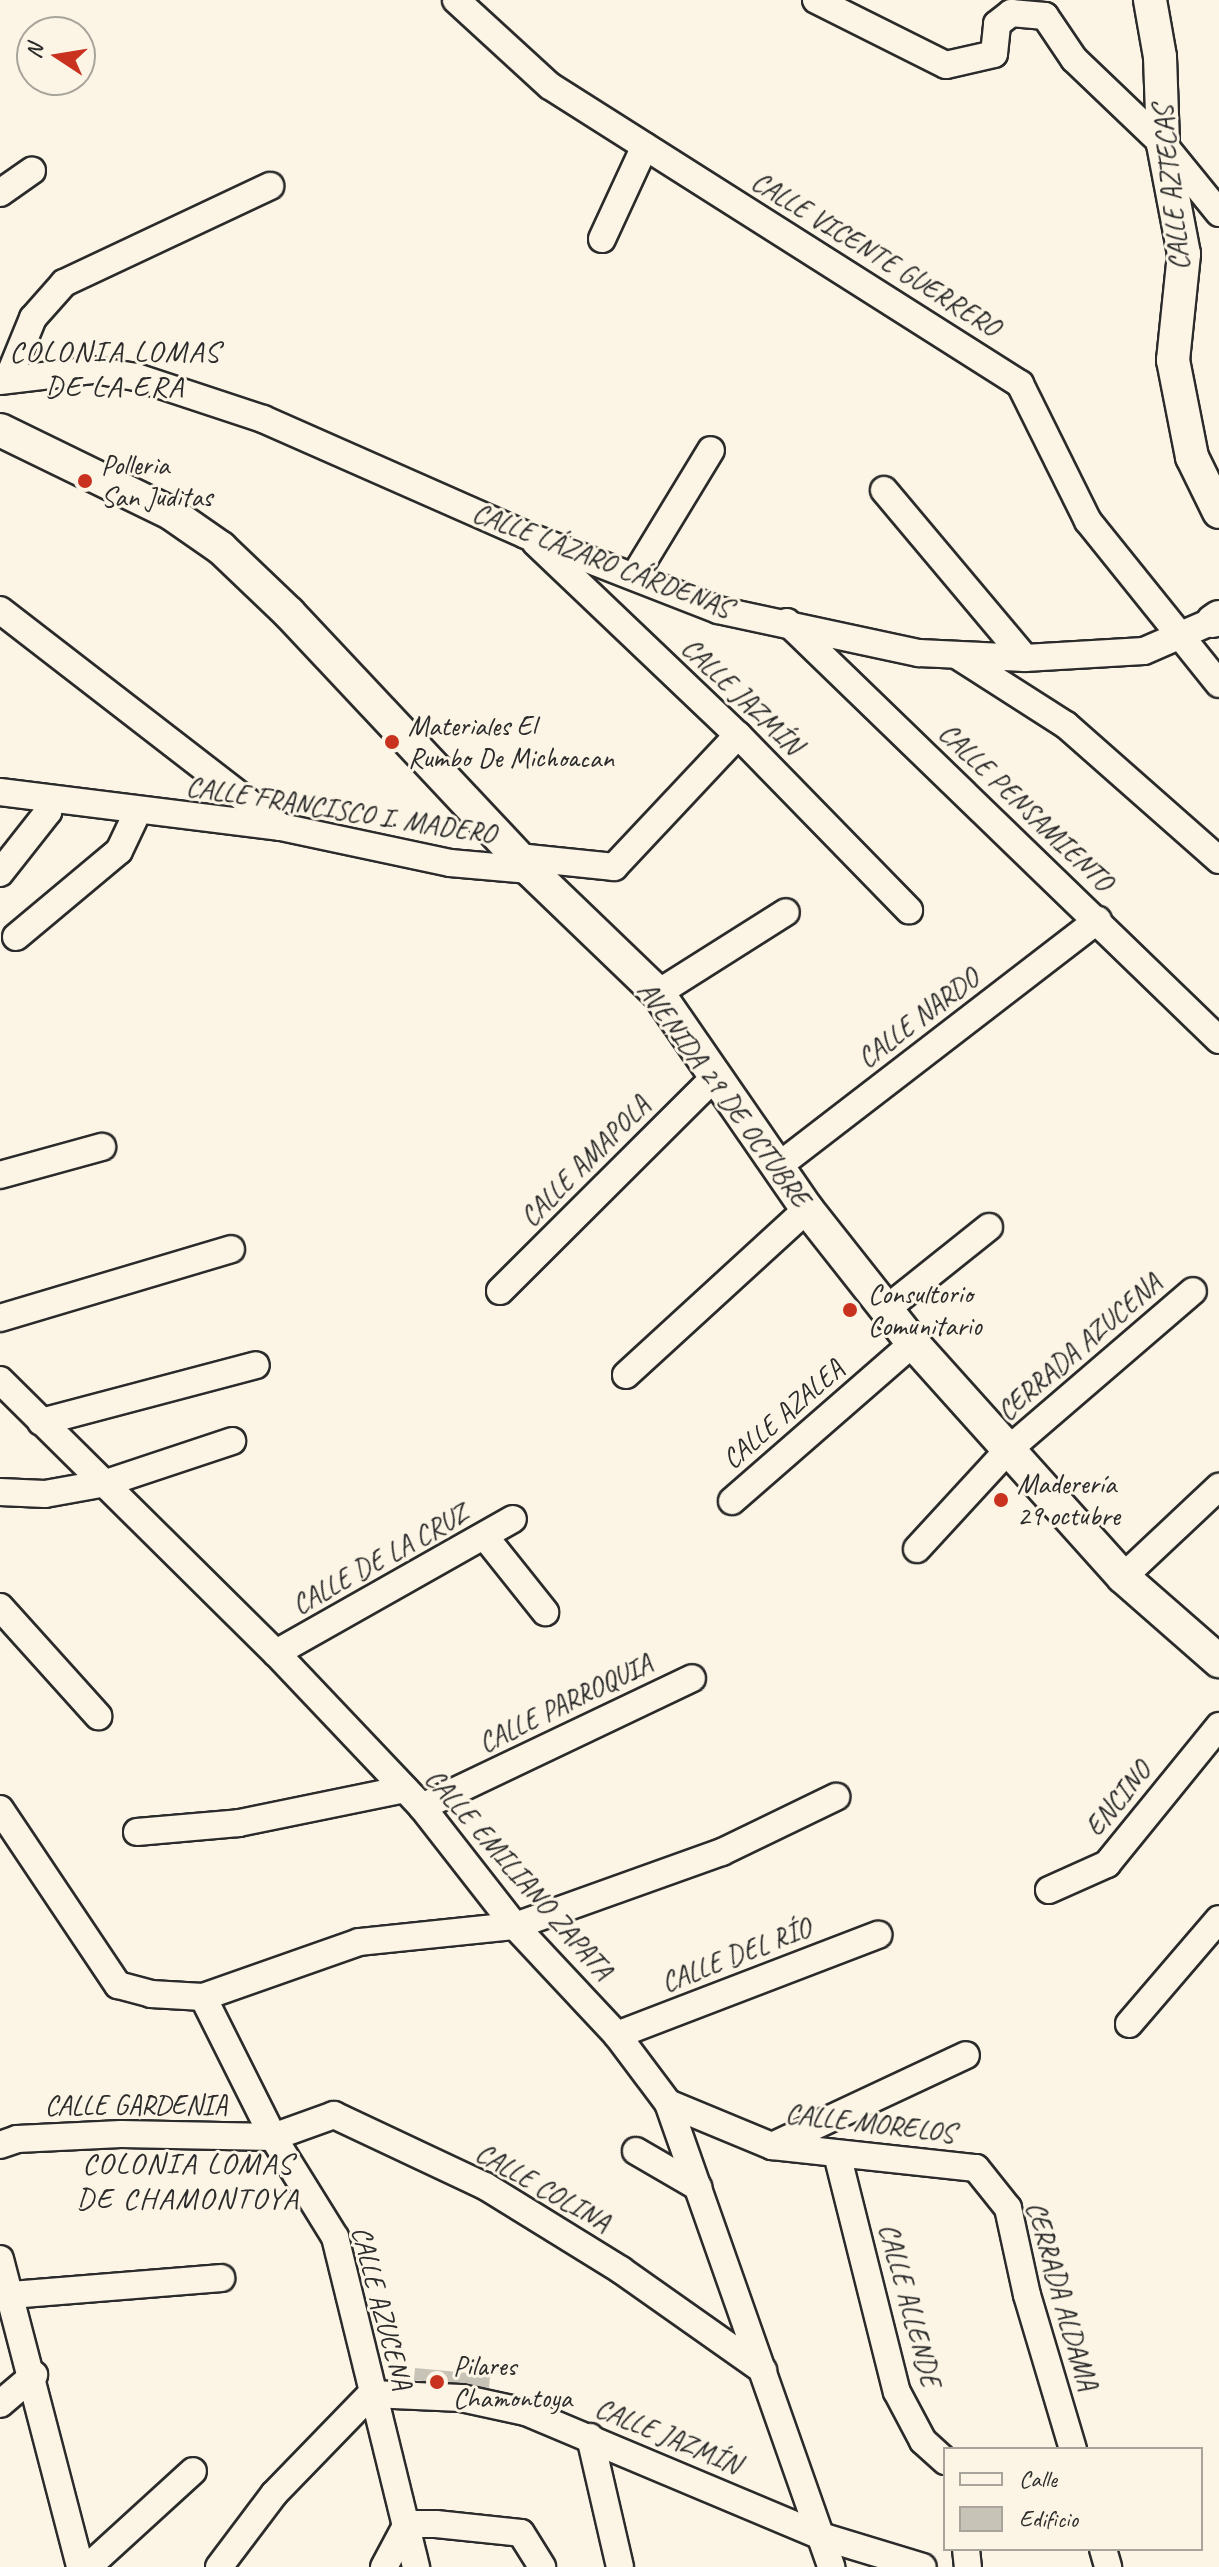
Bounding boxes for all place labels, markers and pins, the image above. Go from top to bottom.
place label: Polleria San Juditas [101,448,211,514]
marker: Polleria San Juditas [76,472,94,490]
place label: Materiales El Rumbo De Michoacan [408,709,614,775]
marker: Materiales El Rumbo De Michoacan [383,733,401,751]
place label: Consultorio Comunitario [868,1277,982,1343]
marker: Consultorio Comunitario [839,1299,861,1321]
place label: Maderería 29 octubre [1017,1467,1120,1533]
marker: Maderería 29 octubre [992,1491,1010,1509]
place label: Pilares Chamontoya [453,2349,572,2415]
marker: Pilares Chamontoya [428,2373,446,2391]

